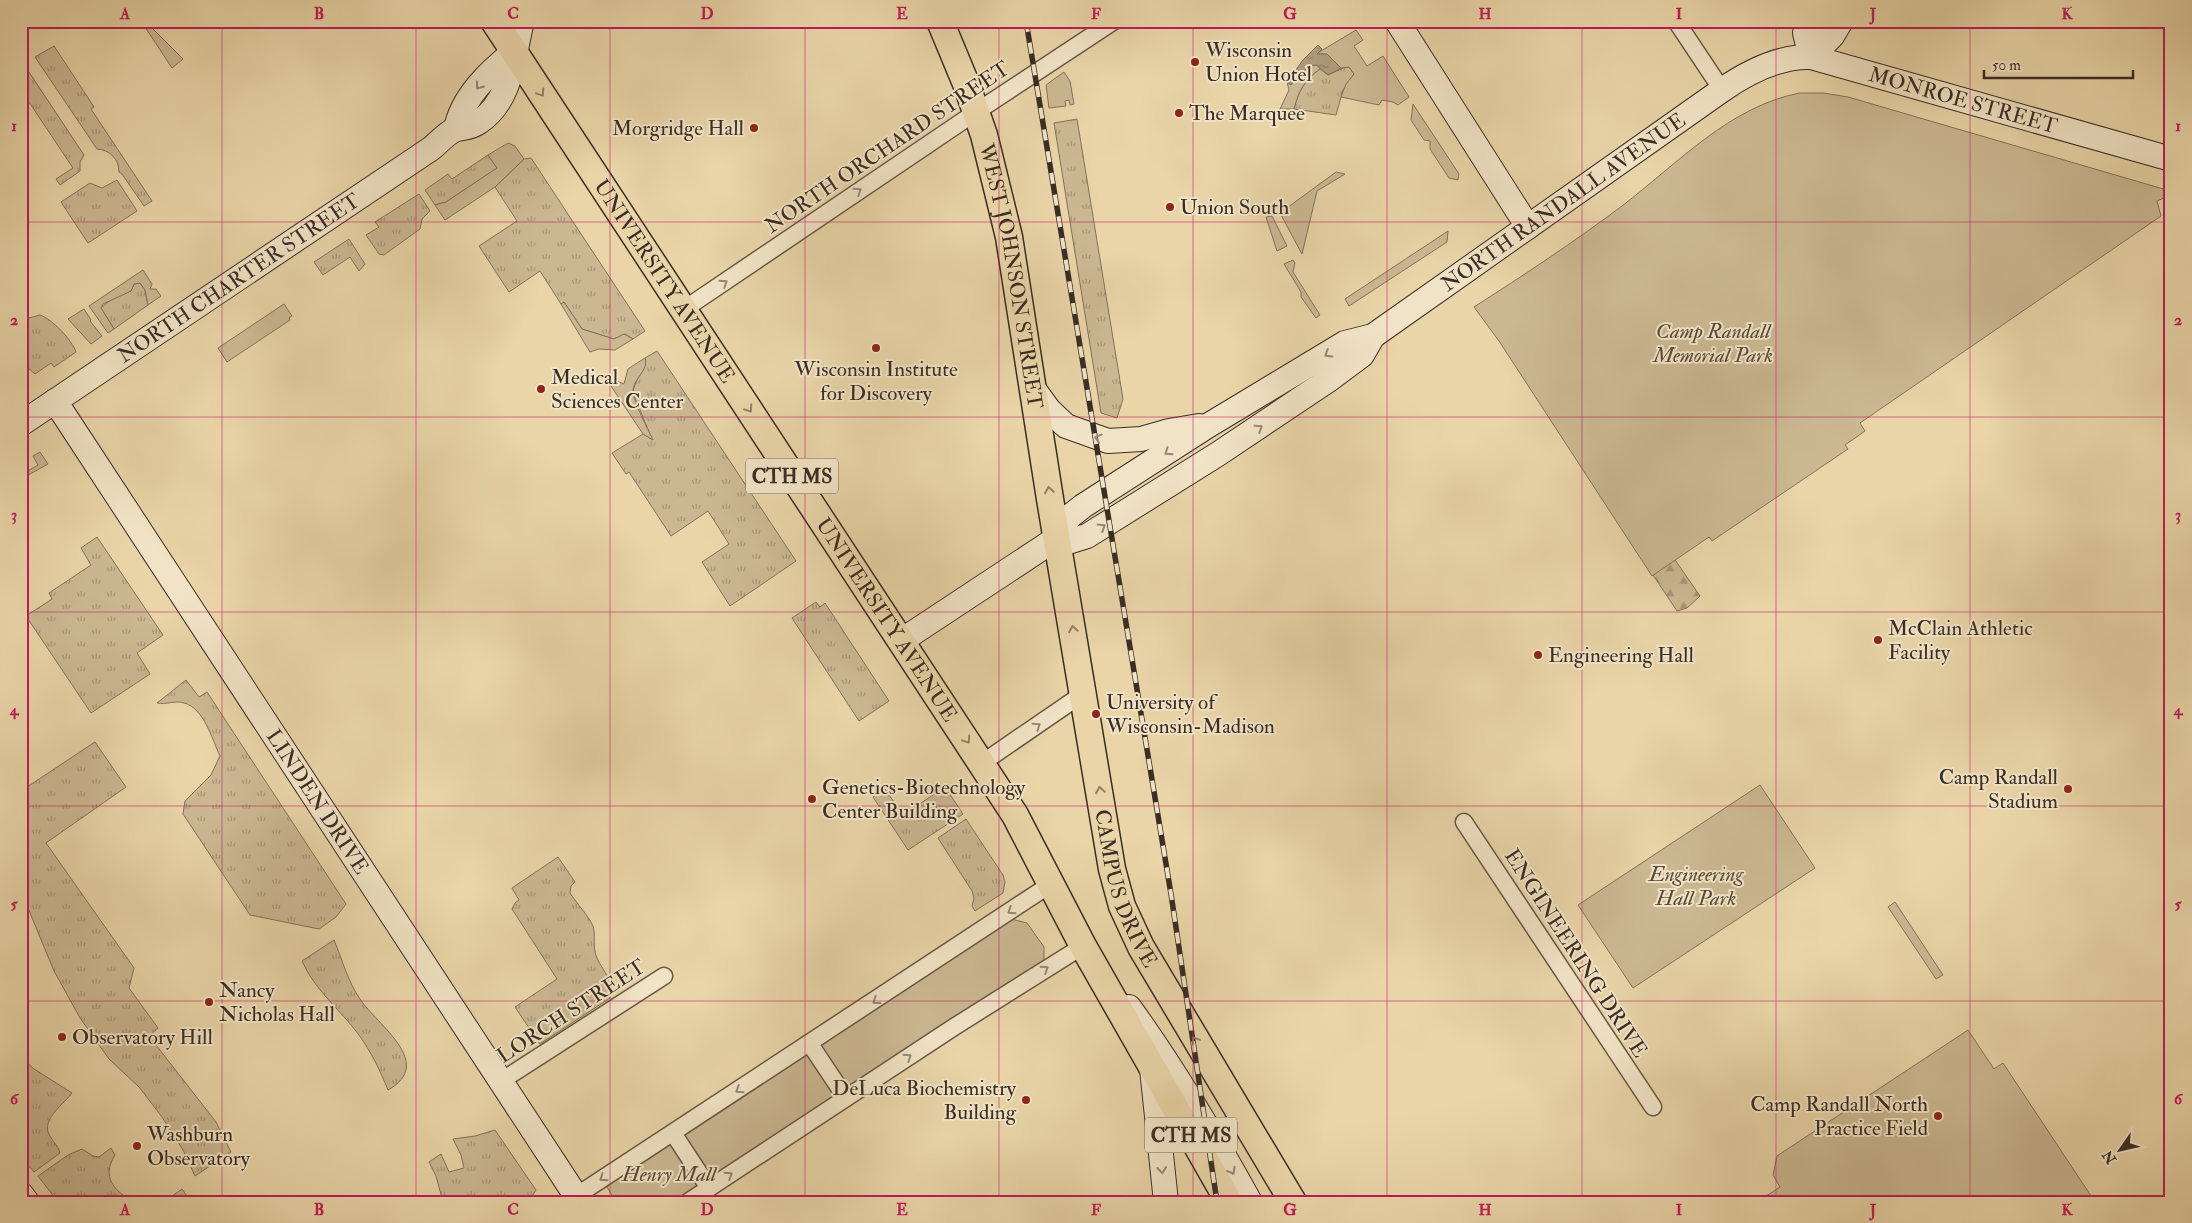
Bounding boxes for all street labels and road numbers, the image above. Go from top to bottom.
street label: NORTH ORCHARD STREET [760,55,1015,240]
street label: MONROE STREET [1866,61,2061,140]
street label: NORTH RANDALL AVENUE [1436,107,1691,298]
street label: WEST JOHNSON STREET [972,140,1049,411]
street label: UNIVERSITY AVENUE [588,174,741,388]
street label: NORTH CHARTER STREET [112,187,365,369]
road number: CTH MS [746,458,838,494]
street label: UNIVERSITY AVENUE [810,513,963,727]
street label: LINDEN DRIVE [260,724,375,880]
street label: CAMPUS DRIVE [1088,807,1163,973]
street label: ENGINEERING DRIVE [1498,844,1653,1063]
street label: LORCH STREET [492,953,651,1070]
road number: CTH MS [1145,1118,1237,1152]

